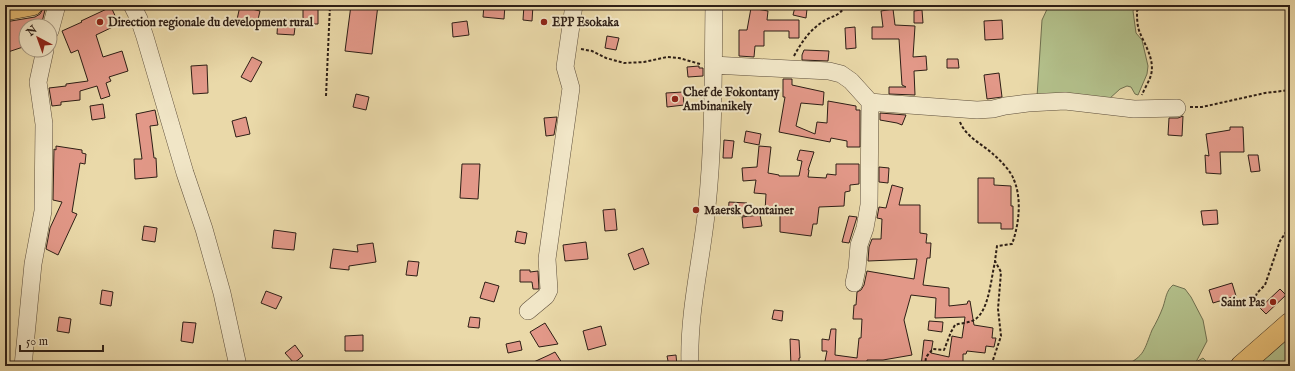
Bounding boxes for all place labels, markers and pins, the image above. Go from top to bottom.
place label: Direction regionale du development rural [108,15,314,31]
place label: EPP Esokaka [552,15,620,30]
marker: Direction regionale du development rural [95,17,105,27]
marker: EPP Esokaka [539,17,549,27]
place label: Chef de Fokontany Ambinanikely [682,85,781,115]
marker: Chef de Fokontany Ambinanikely [670,94,680,104]
place label: Maersk Container [704,203,794,218]
marker: Maersk Container [691,205,701,215]
place label: Saint Pas [1221,295,1266,310]
marker: Saint Pas [1268,297,1278,307]

